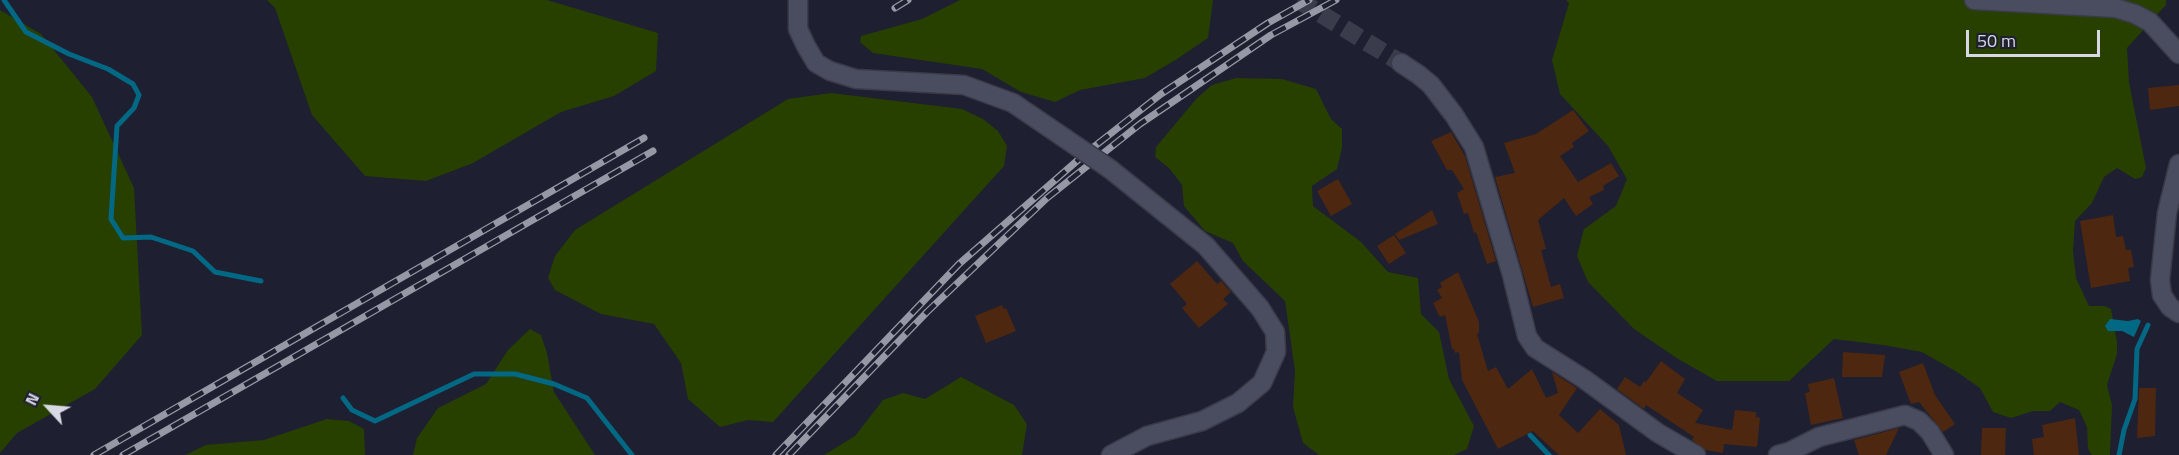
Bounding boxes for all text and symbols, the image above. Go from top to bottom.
scale bar [1969,18,2102,56]
text: 50 m [1977,27,2016,54]
north arrow [18,377,78,437]
text: N [19,389,45,409]

